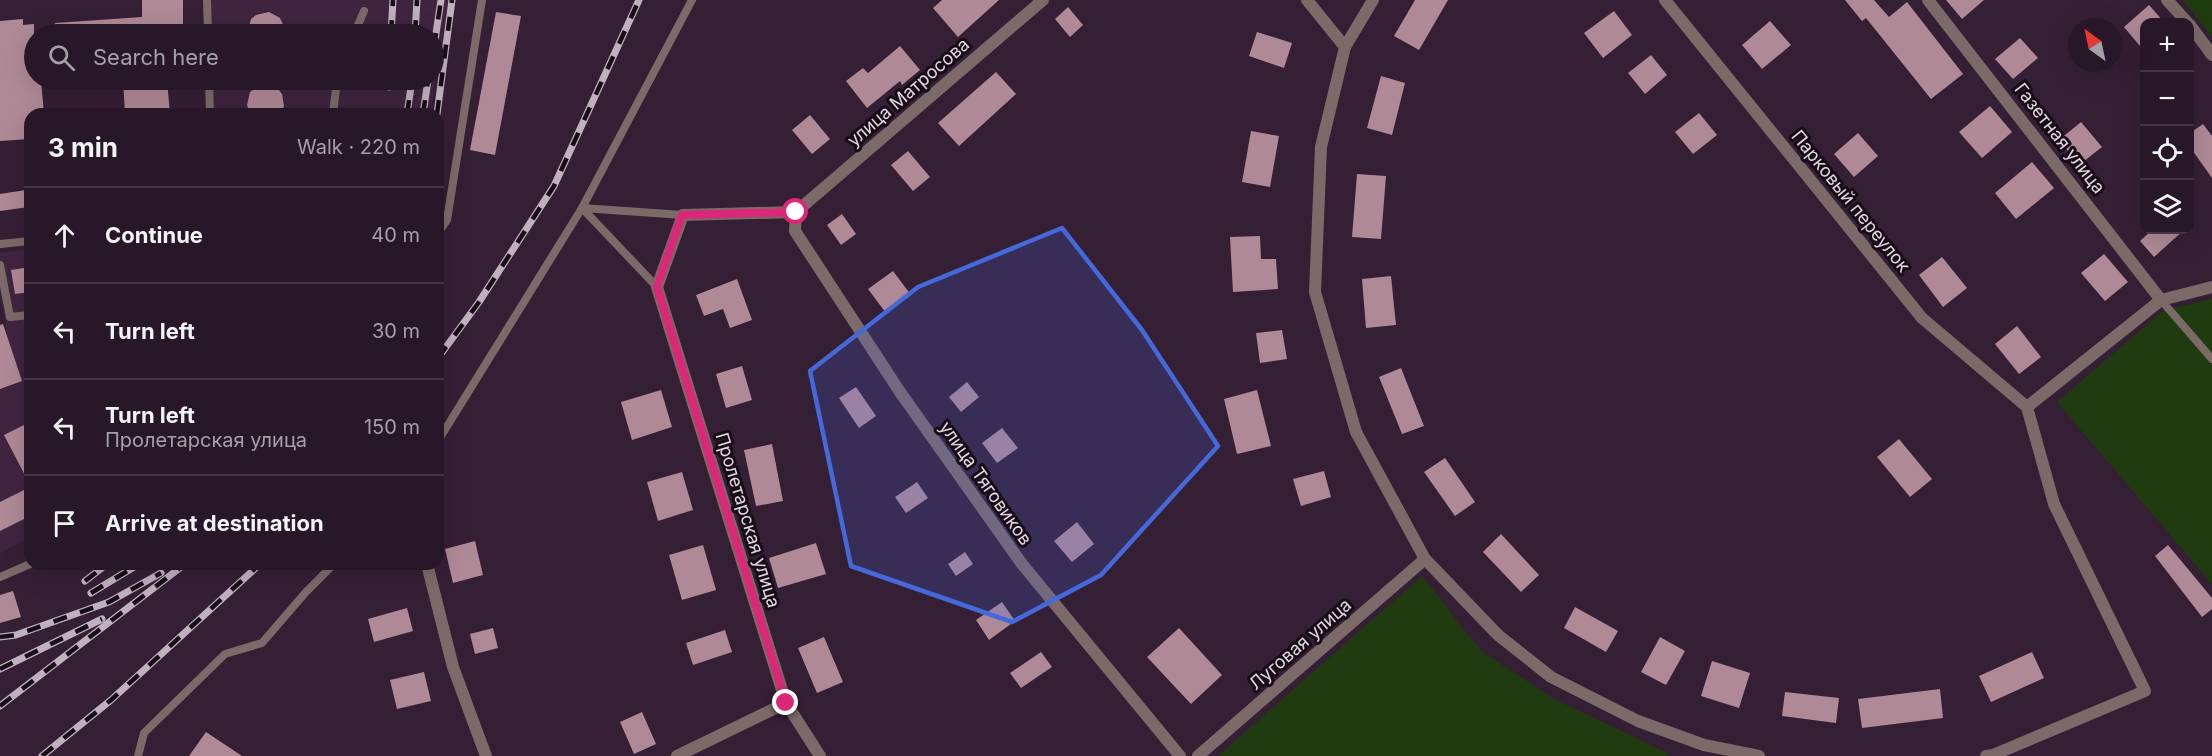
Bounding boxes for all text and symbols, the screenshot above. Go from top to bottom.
north arrow [2068,18,2122,72]
map controls [2140,18,2194,234]
button: + [2140,18,2194,72]
search box [24,24,444,90]
street label: улица Матросова [843,33,973,151]
icon: search [45,41,78,74]
text: Search here [93,44,219,70]
button: − [2140,72,2194,126]
street label: Газетная улица [2010,79,2110,197]
street label: Парковый переулок [1787,126,1915,276]
button: locate [2140,126,2194,180]
text: 3 min [48,132,118,163]
text: Walk · 220 m [297,135,420,159]
button: layers [2140,180,2194,234]
route start [782,198,808,224]
icon: ahead [48,219,81,252]
text: Continue [105,222,203,248]
text: 40 m [371,223,420,247]
icon: left [48,315,81,348]
text: Turn left [105,318,195,344]
text: 30 m [372,319,420,343]
text: Turn left [105,402,195,428]
icon: left [48,411,81,444]
text: 150 m [364,415,420,439]
street label: улица Тяговиков [936,417,1036,549]
text: Пролетарская улица [105,428,307,452]
street label: Пролетарская улица [711,430,785,610]
icon: arrive [48,507,81,540]
text: Arrive at destination [105,510,324,536]
street label: Луговая улица [1245,594,1355,694]
route end [772,689,798,715]

